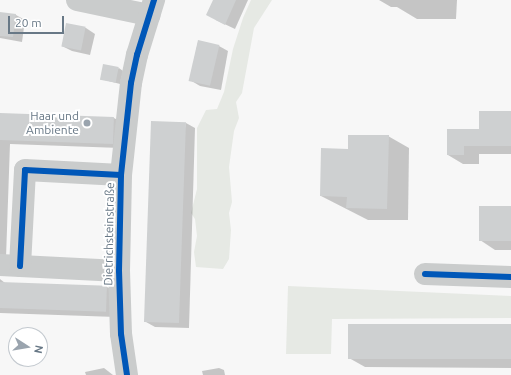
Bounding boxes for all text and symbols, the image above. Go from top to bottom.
scale bar [10,8,66,34]
text: 20 m [15,16,42,29]
place label: Haar und Ambiente [26,109,79,137]
marker: Haar und Ambiente [82,118,92,128]
street label: Dietrichsteinstraße [101,182,117,286]
north arrow [8,327,48,367]
text: N [32,344,45,355]

